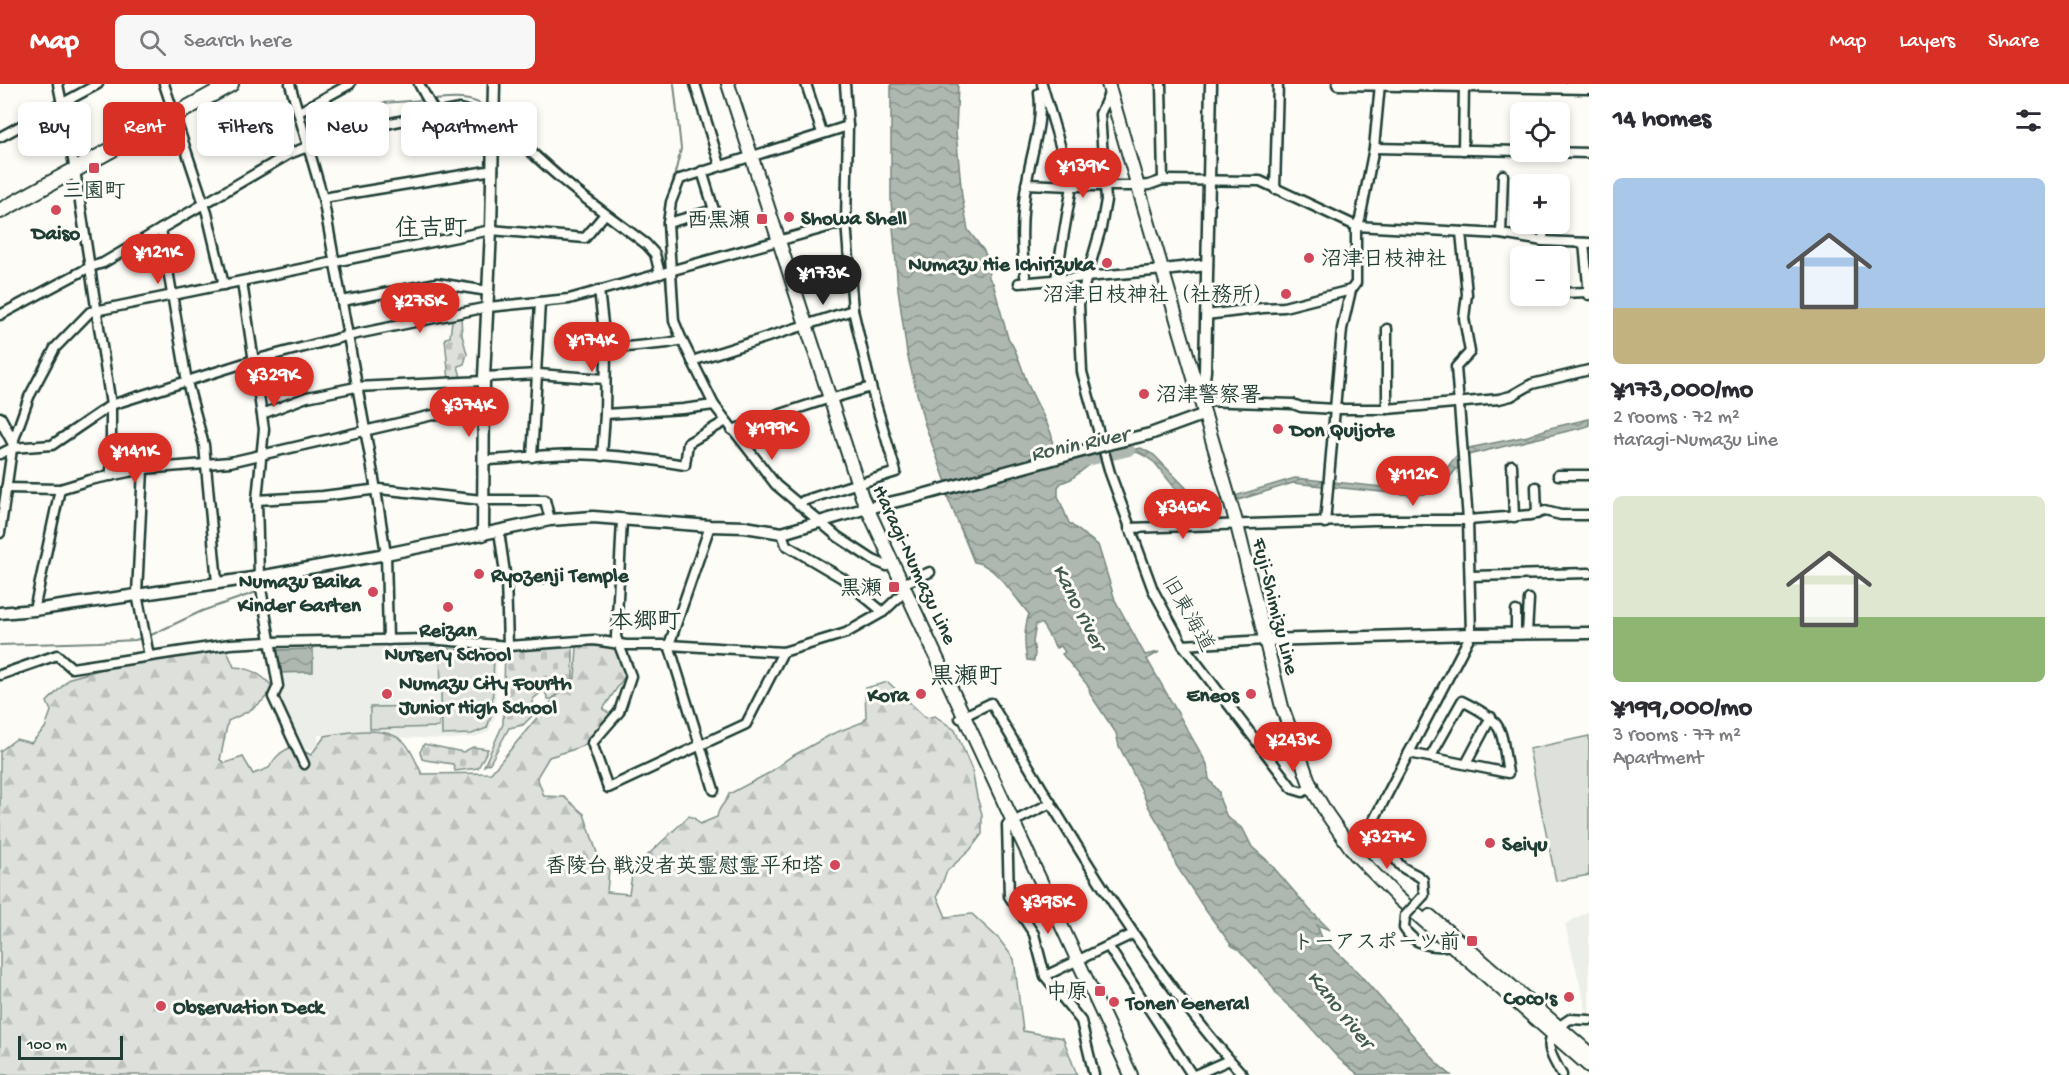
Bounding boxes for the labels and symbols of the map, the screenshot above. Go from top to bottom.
pin: ¥139K [1041,148,1125,199]
marker: 三園町 [87,161,101,175]
place label: 三園町 [63,180,126,206]
marker: Daiso [49,203,63,217]
place label: Showa Shell [801,208,907,233]
place label: 西黒瀬 [687,209,750,235]
marker: Showa Shell [782,210,796,224]
marker: 西黒瀬 [755,212,769,226]
district label: 住吉町 [395,215,467,245]
place label: Daiso [30,223,80,248]
pin: ¥121K [116,234,200,285]
place label: 沼津日枝神社 [1321,248,1447,274]
marker: 沼津日枝神社 [1302,251,1316,265]
place label: Numazu Hie Ichirizuka [908,254,1096,279]
pin: ¥173K [781,255,865,306]
marker: Numazu Hie Ichirizuka [1100,256,1114,270]
pin: ¥275K [378,283,462,334]
place label: 沼津日枝神社（社務所） [1043,283,1274,310]
marker: 沼津日枝神社（社務所） [1279,287,1293,301]
pin: ¥174K [550,322,634,373]
pin: ¥329K [232,357,316,408]
place label: 沼津警察署 [1156,383,1261,410]
pin: ¥374K [427,387,511,438]
marker: 沼津警察署 [1137,387,1151,401]
pin: ¥199K [730,410,814,461]
place label: Don Quijote [1288,420,1396,445]
water label: Ronin River [1029,422,1135,469]
marker: Don Quijote [1271,422,1285,436]
pin: ¥141K [93,433,177,484]
pin: ¥112K [1371,456,1455,507]
street label: Haragi-Numazu Line [865,482,961,650]
pin: ¥346K [1141,489,1225,540]
street label: Fuji-Shimizu Line [1244,535,1303,679]
water label: Kano river [1045,561,1112,659]
place label: Ryozenji Temple [490,565,630,590]
marker: Ryozenji Temple [472,567,486,581]
place label: Numazu Baika Kinder Garten [237,571,362,620]
street label: 旧東海道 [1154,571,1220,657]
place label: 黒瀬 [840,577,882,603]
marker: 黒瀬 [887,580,901,594]
marker: Numazu Baika Kinder Garten [366,585,380,599]
marker: Reizan Nursery School [441,600,455,614]
district label: 本郷町 [609,608,681,638]
place label: Reizan Nursery School [385,620,512,669]
district label: 黒瀬町 [930,663,1002,693]
place label: Numazu City Fourth Junior High School [398,673,573,722]
place label: Kora [866,685,910,710]
place label: Eneos [1186,685,1240,710]
marker: Numazu City Fourth Junior High School [380,687,394,701]
marker: Kora [914,687,928,701]
marker: Eneos [1244,687,1258,701]
pin: ¥243K [1251,722,1335,773]
pin: ¥327K [1345,819,1429,870]
place label: Seiyu [1502,834,1547,859]
marker: Seiyu [1483,836,1497,850]
place label: 香陵台 戦没者英霊慰霊平和塔 [545,854,823,881]
marker: 香陵台 戦没者英霊慰霊平和塔 [828,858,842,872]
pin: ¥395K [1006,884,1090,935]
place label: トーアスポーツ前 [1293,930,1460,957]
marker: トーアスポーツ前 [1465,934,1479,948]
water label: Kano river [1300,966,1381,1058]
place label: 中原 [1046,980,1088,1007]
marker: 中原 [1093,984,1107,998]
place label: Coco's [1503,988,1558,1013]
marker: Coco's [1562,990,1576,1004]
place label: Tonen General [1124,993,1250,1018]
marker: Tonen General [1107,995,1121,1009]
place label: Observation Deck [173,997,326,1022]
marker: Observation Deck [154,999,168,1013]
scale bar [18,1033,123,1060]

